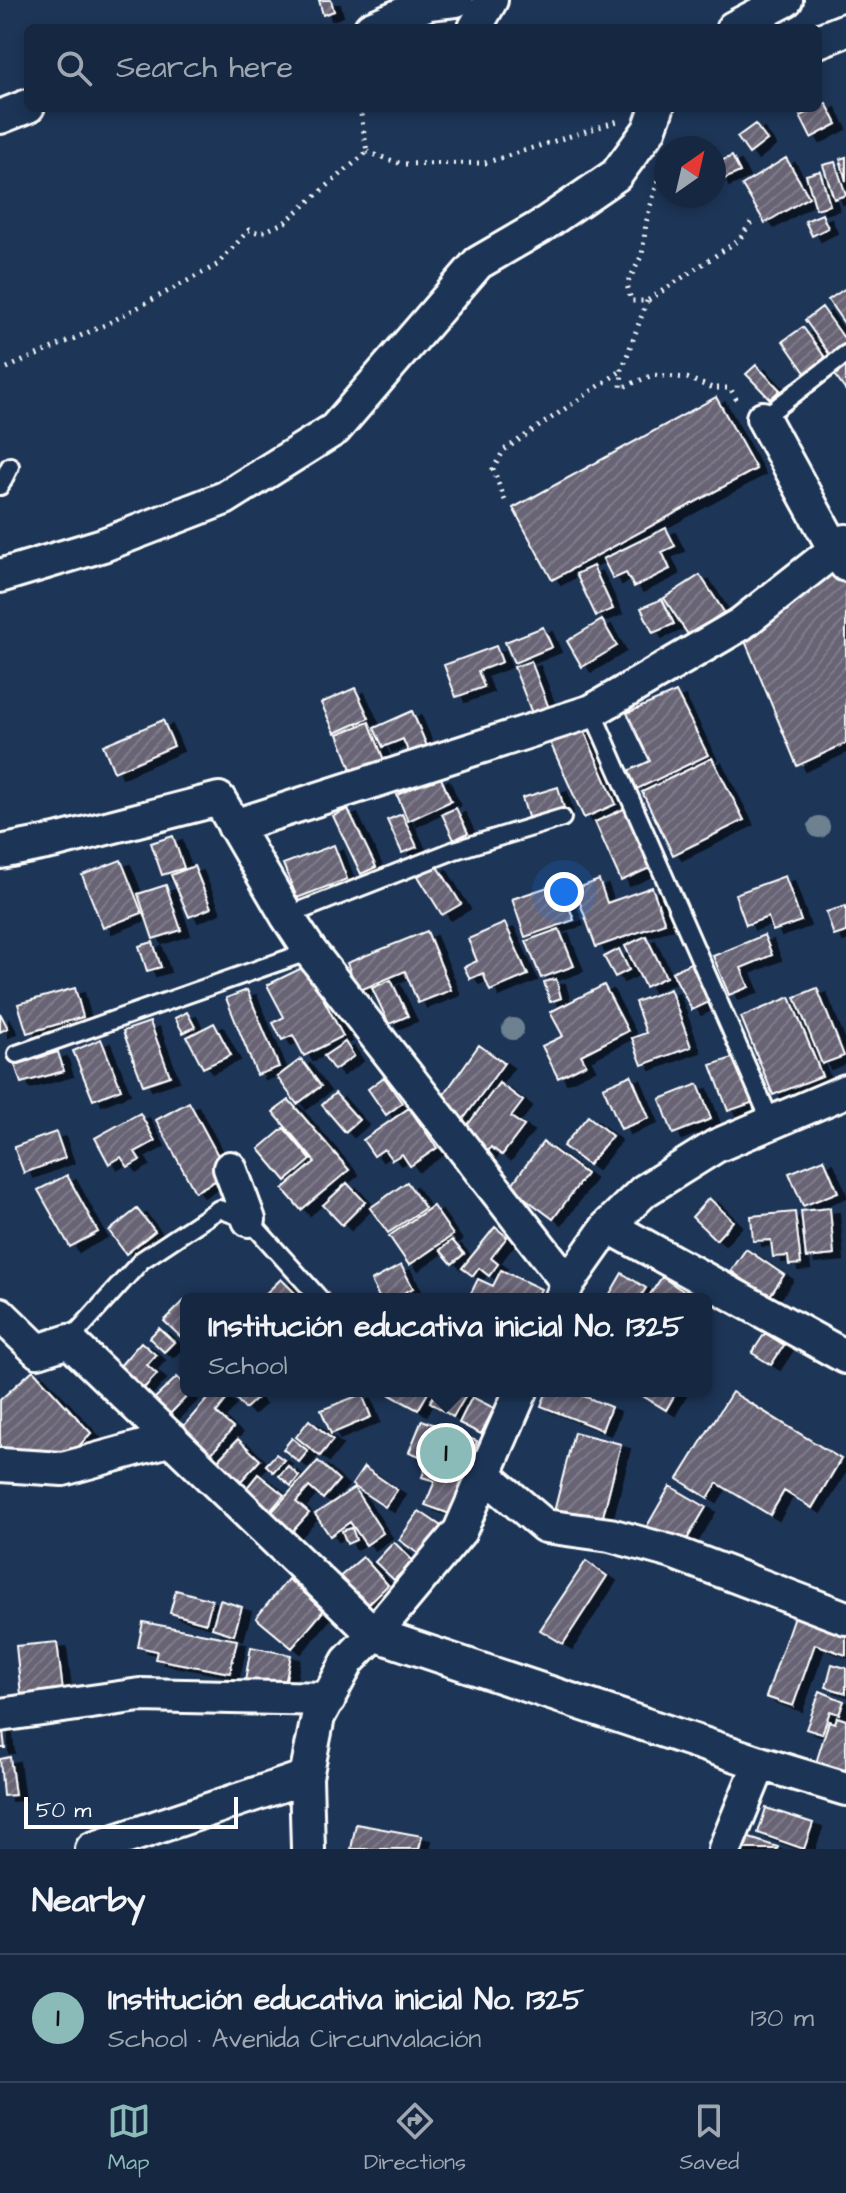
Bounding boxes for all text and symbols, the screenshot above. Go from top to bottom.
search box [24,24,822,112]
icon: search [52,46,96,90]
text: Search here [116,47,293,89]
north arrow [654,136,726,208]
your location [544,872,584,912]
popup [180,1293,712,1397]
text: Institución educativa inicial No. 1325 [208,1306,684,1348]
text: School [208,1348,288,1384]
pin: 1 [420,1423,472,1483]
scale bar [24,1793,238,1829]
text: 50 m [36,1795,91,1826]
text: Nearby [32,1877,146,1925]
text: Institución educativa inicial No. 1325 [108,1979,584,2021]
text: 1 [56,2000,60,2036]
text: 130 m [750,2000,814,2036]
text: School · Avenida Circunvalación [108,2021,481,2057]
tab: Map [107,2099,151,2178]
tab: Directions [364,2099,466,2178]
tab: Saved [679,2099,739,2178]

